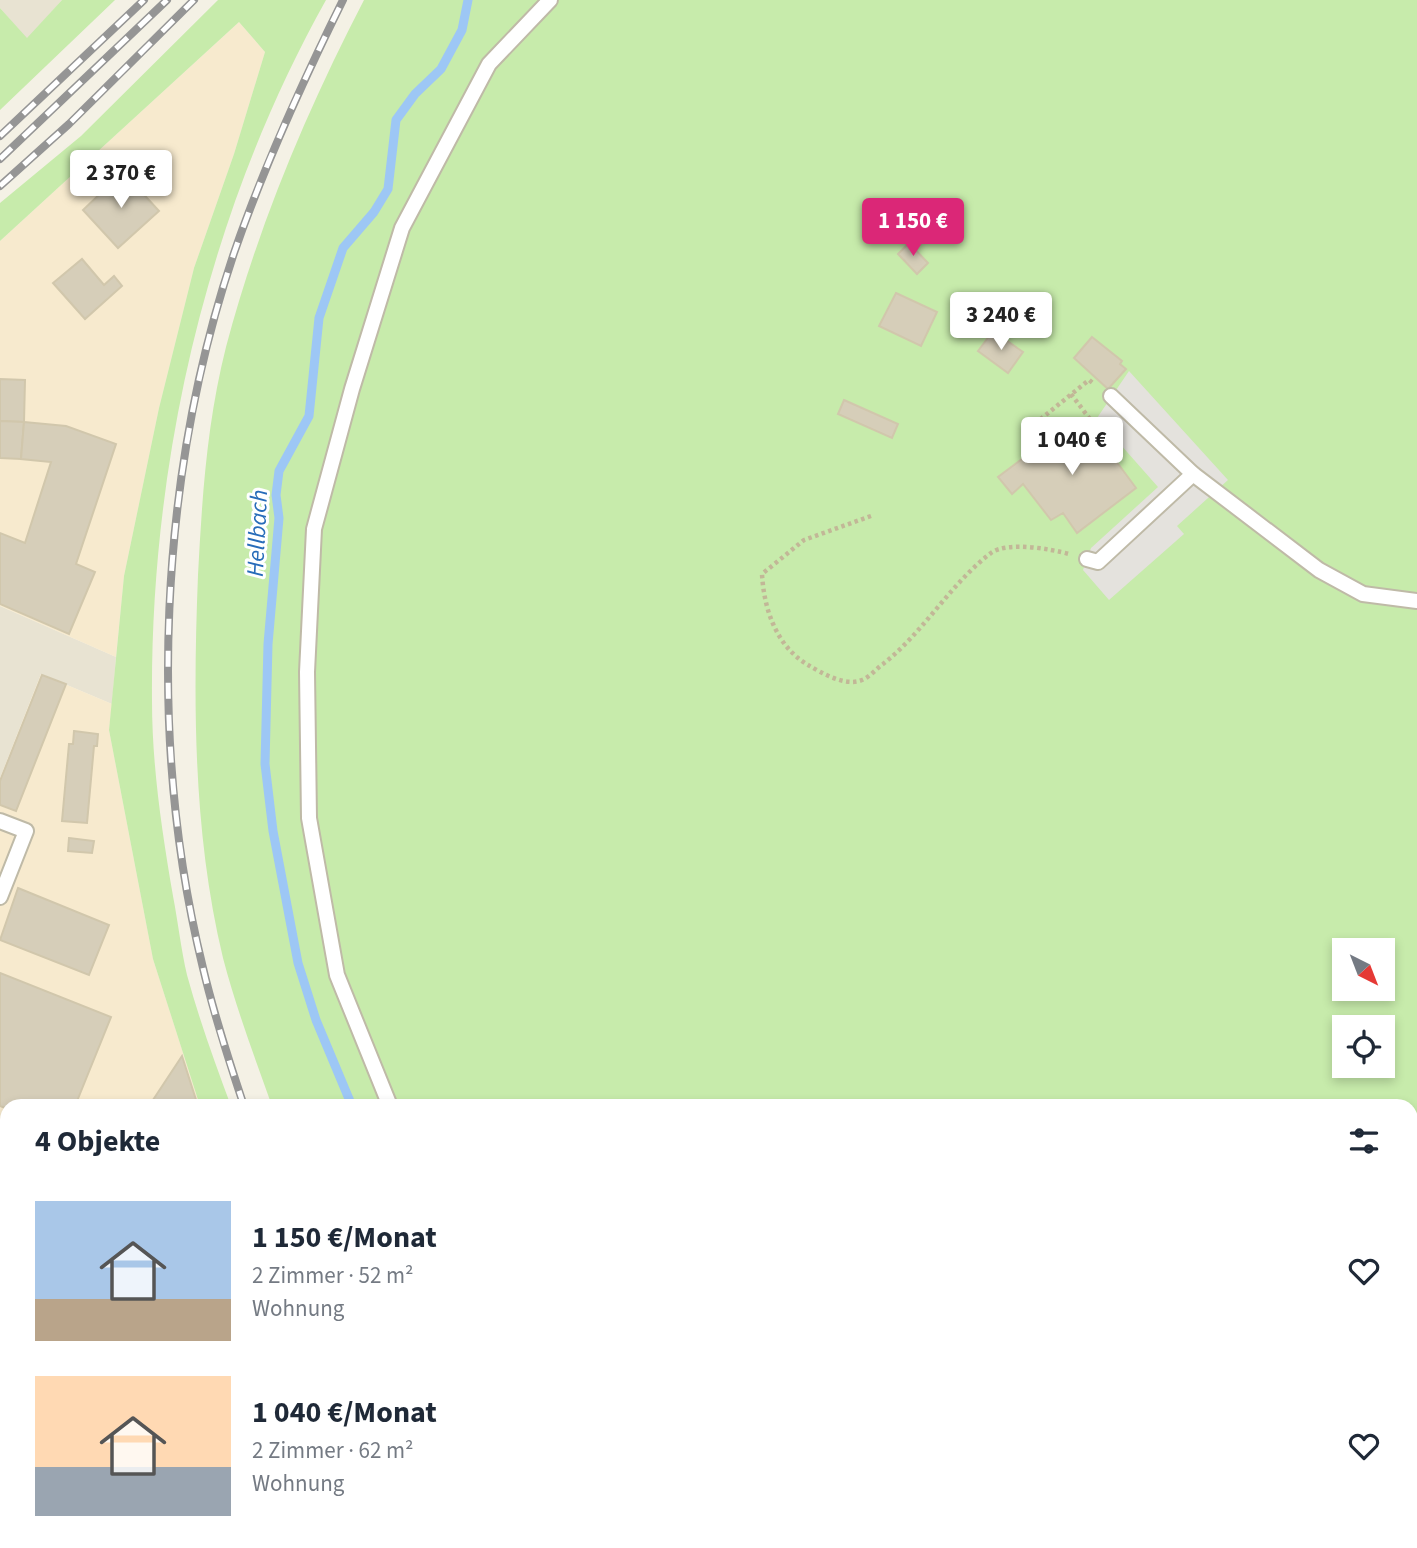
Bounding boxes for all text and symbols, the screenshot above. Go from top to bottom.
pin: 2 370 € [56,150,186,210]
text: 2 370 € [86,156,156,189]
pin: 1 150 € [848,198,978,258]
text: 1 150 € [878,204,948,237]
pin: 3 240 € [936,292,1066,352]
text: 3 240 € [966,298,1036,331]
pin: 1 040 € [1007,418,1137,477]
text: 1 040 € [1037,423,1107,456]
water label: Hellbach [238,489,277,577]
north arrow [1332,938,1395,1001]
map controls [1332,938,1395,1078]
button: locate [1332,1015,1395,1078]
text: 4 Objekte [35,1120,160,1163]
icon: filters [1345,1122,1383,1160]
text: 1 150 €/Monat [252,1216,437,1259]
icon: home [91,1229,175,1313]
icon: heart [1345,1252,1383,1290]
text: 2 Zimmer · 52 m² [252,1259,414,1292]
text: Wohnung [252,1292,344,1325]
text: 1 040 €/Monat [252,1391,437,1434]
icon: home [91,1404,175,1488]
icon: heart [1345,1427,1383,1465]
text: 2 Zimmer · 62 m² [252,1434,414,1467]
text: Wohnung [252,1467,344,1500]

